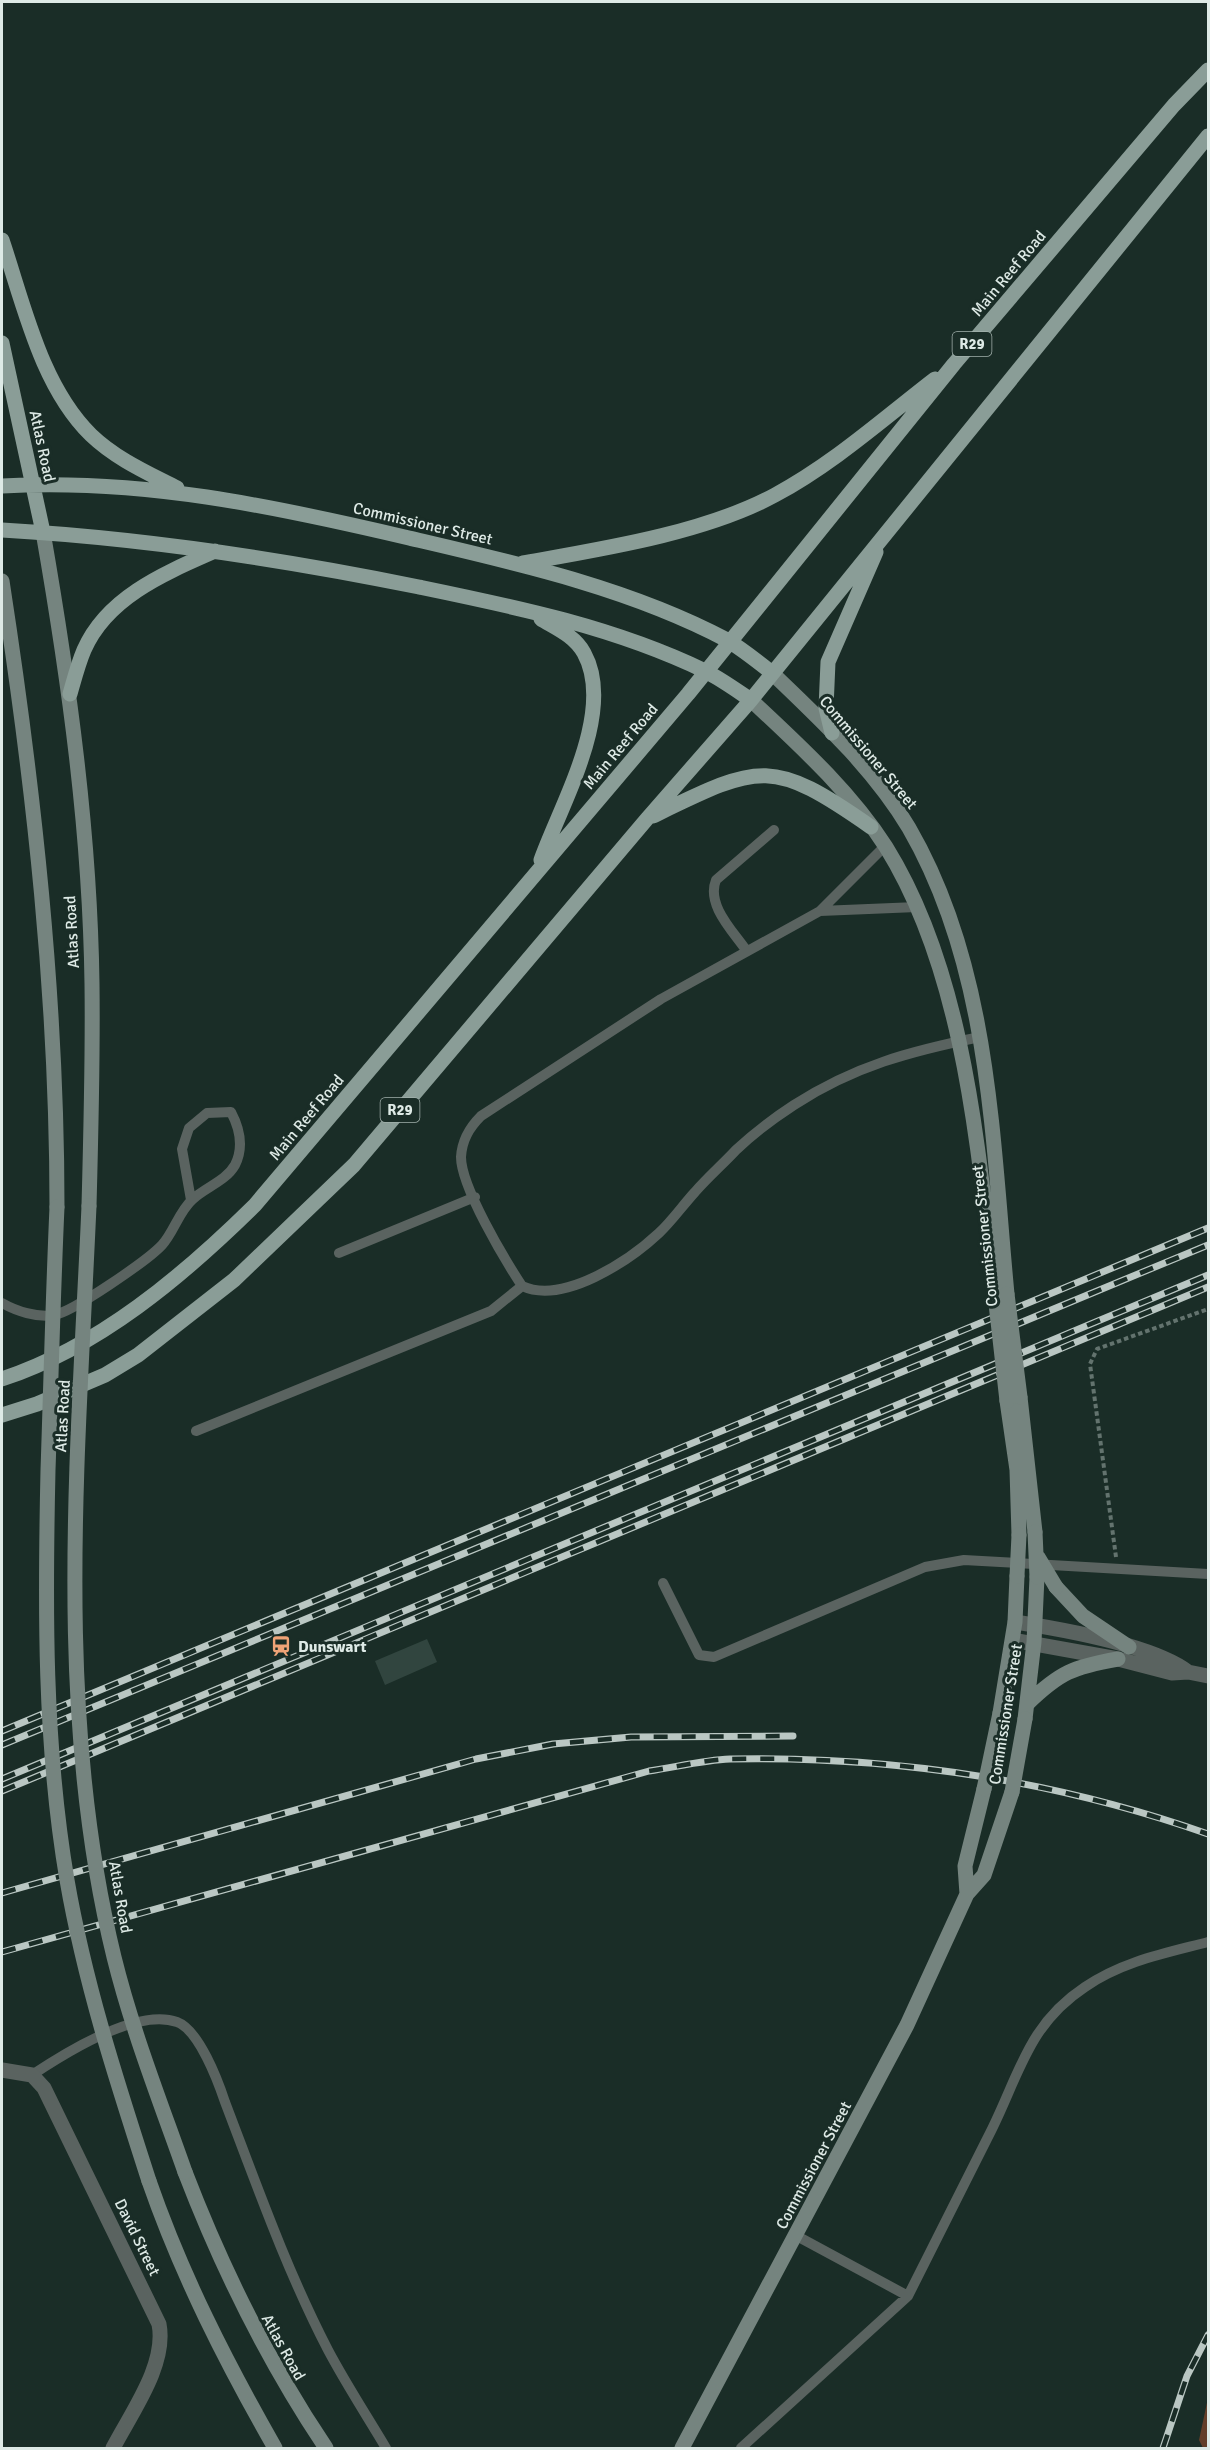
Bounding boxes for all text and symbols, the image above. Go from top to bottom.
street label: Main Reef Road [967,227,1051,321]
road number: R29 [952,332,992,356]
street label: Atlas Road [25,409,59,484]
street label: Commissioner Street [351,498,495,550]
street label: Commissioner Street [815,692,922,814]
street label: Main Reef Road [579,700,663,794]
street label: Atlas Road [60,895,84,969]
street label: Main Reef Road [265,1071,349,1165]
road number: R29 [380,1098,420,1122]
street label: Commissioner Street [968,1164,1002,1308]
street label: Atlas Road [51,1379,75,1453]
station icon: Dunswart [269,1634,293,1658]
place label: Dunswart [298,1637,366,1657]
street label: Commissioner Street [985,1642,1027,1786]
street label: Atlas Road [104,1860,136,1935]
street label: Commissioner Street [772,2098,856,2233]
street label: David Street [110,2196,164,2280]
street label: Atlas Road [257,2311,309,2384]

